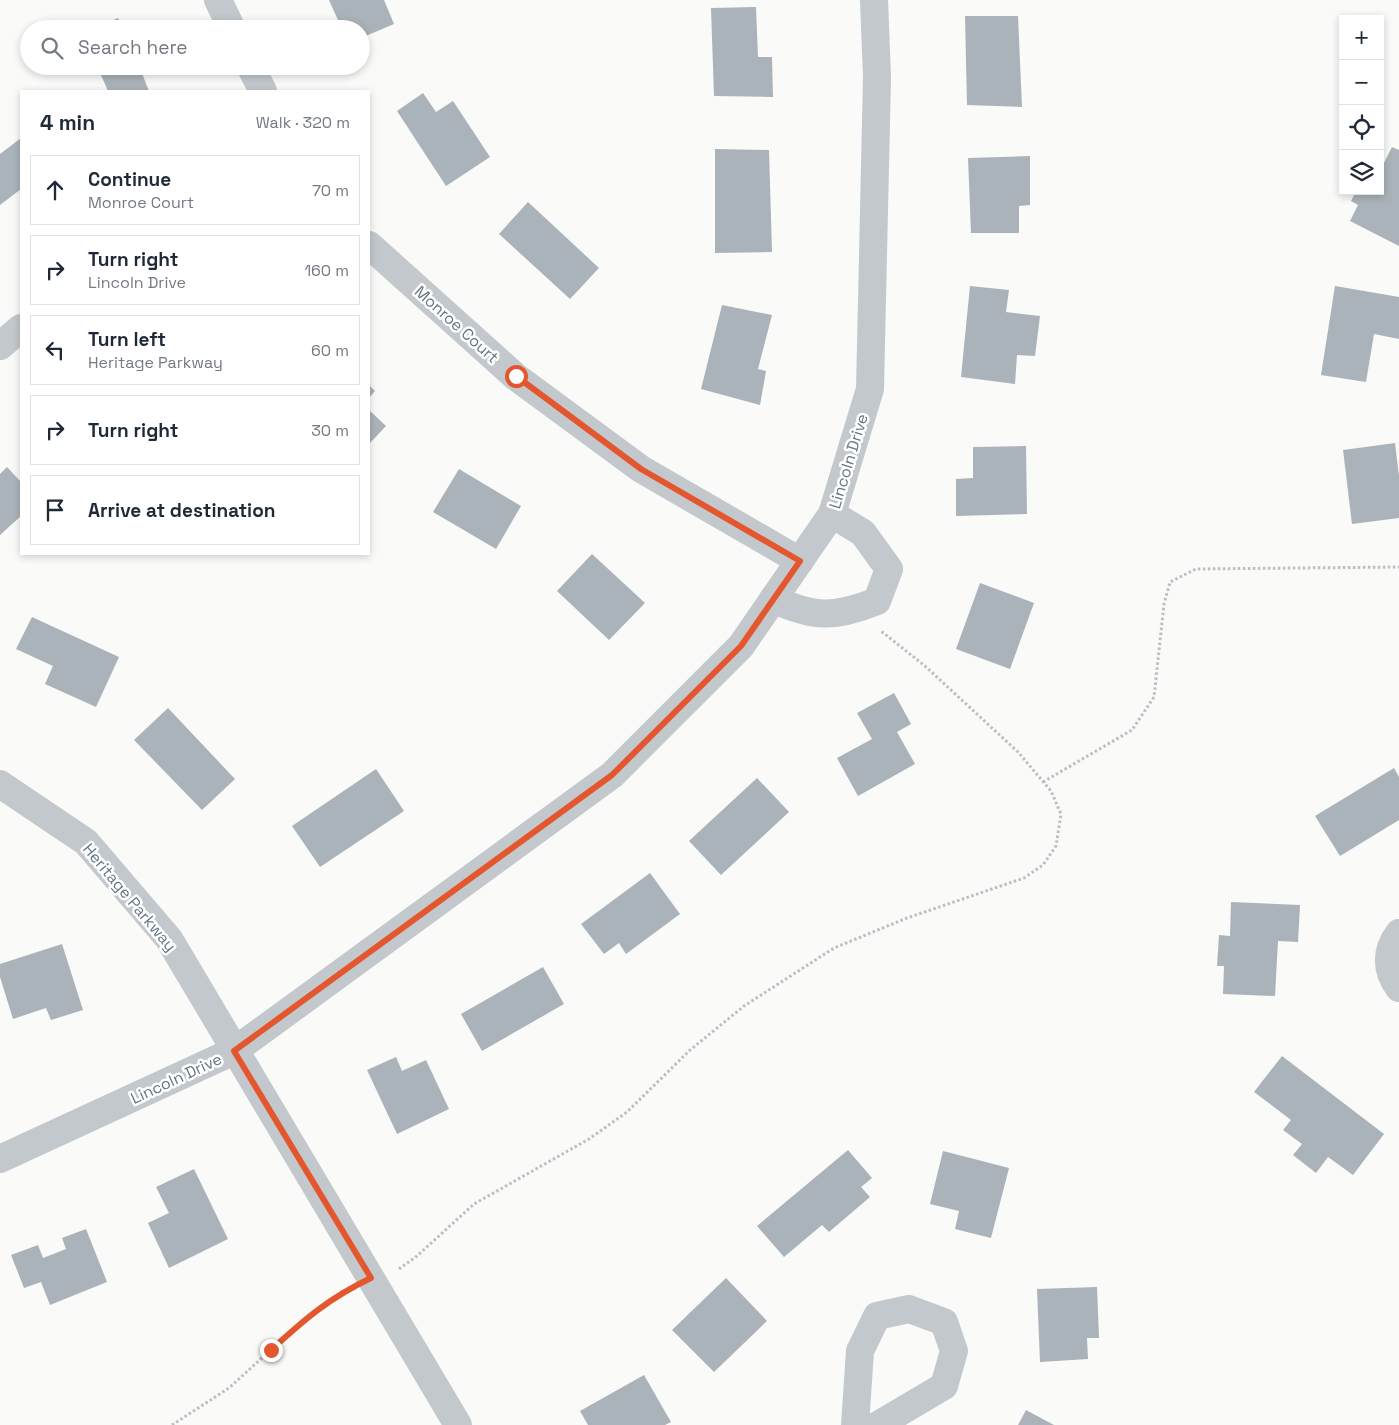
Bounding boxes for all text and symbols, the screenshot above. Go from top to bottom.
map controls [1339,15,1384,195]
button: + [1339,15,1384,60]
search box [20,20,370,75]
icon: search [38,34,66,62]
text: Search here [78,35,188,60]
button: − [1339,60,1384,105]
button: locate [1339,105,1384,150]
text: 4 min [40,109,95,136]
text: Walk · 320 m [256,112,350,133]
button: layers [1339,150,1384,195]
text: Continue [88,167,171,192]
icon: ahead [41,176,69,204]
text: 70 m [312,180,349,201]
text: Monroe Court [88,192,194,213]
text: Turn right [88,247,178,272]
icon: right [41,256,69,284]
text: 160 m [304,260,349,281]
text: Lincoln Drive [88,272,186,293]
street label: Monroe Court [410,281,503,368]
text: Turn left [88,327,166,352]
icon: left [41,336,69,364]
text: 60 m [311,340,349,361]
text: Heritage Parkway [88,352,223,373]
route start [505,365,528,388]
street label: Lincoln Drive [824,411,873,511]
icon: right [41,416,69,444]
text: Turn right [88,418,178,443]
text: 30 m [311,420,349,441]
icon: arrive [41,496,69,524]
text: Arrive at destination [88,498,276,523]
street label: Heritage Parkway [78,839,181,956]
street label: Lincoln Drive [127,1048,225,1109]
route end [260,1339,283,1362]

